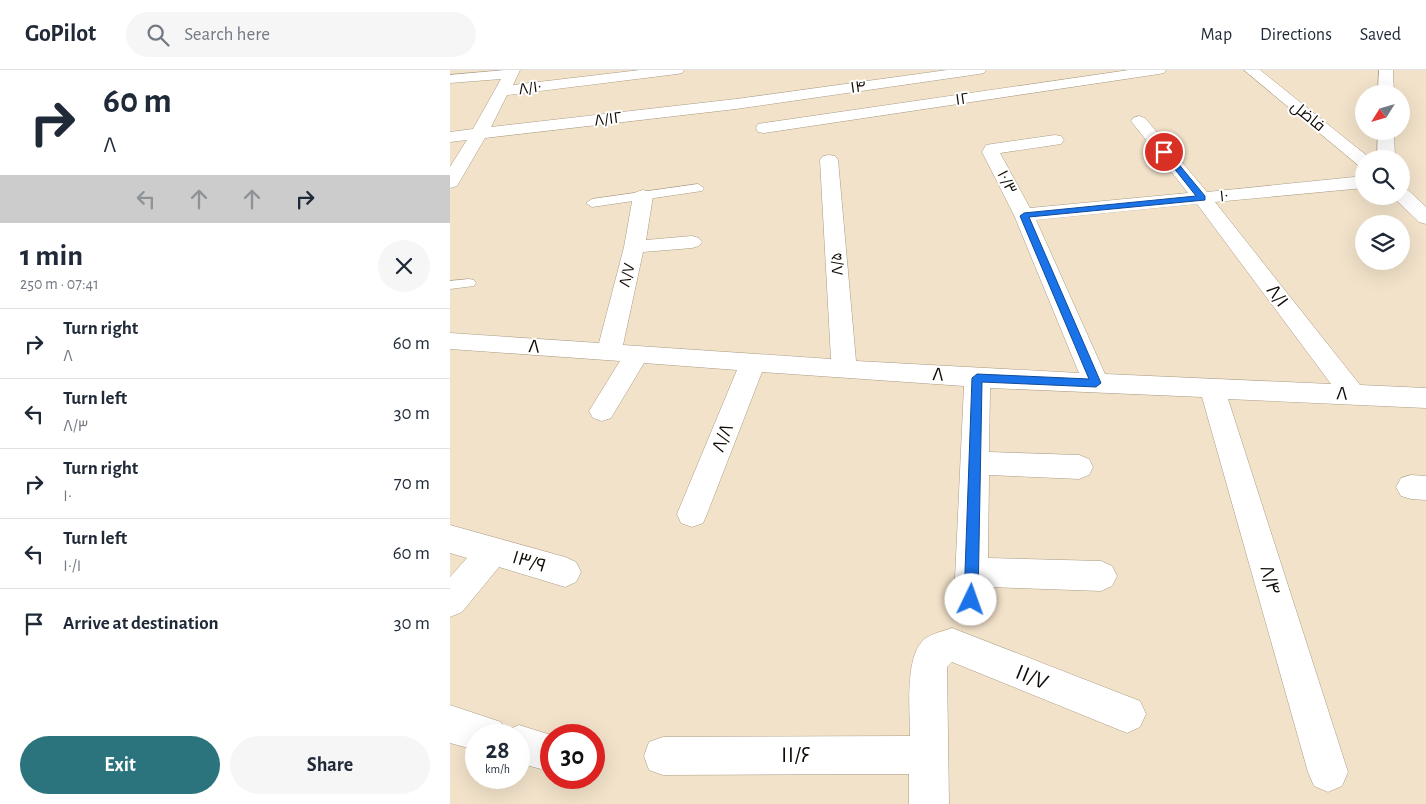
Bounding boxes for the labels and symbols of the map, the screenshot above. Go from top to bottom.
street label: ۱۴ [849,78,867,96]
street label: ۸/۱۰ [517,79,543,97]
north arrow [1355,85,1410,140]
street label: ۱۲ [954,90,970,108]
street label: فاضل [1287,98,1328,136]
street label: ۸/۱۲ [593,109,623,129]
pin [1143,131,1185,173]
street label: ۱۰/۳ [994,168,1020,196]
street label: ۱۰ [1219,188,1229,204]
street label: ۸/۵ [828,252,846,276]
street label: ۸/۷ [616,261,638,289]
street label: ۸/۱ [1262,281,1292,311]
street label: ۸ [527,337,541,357]
street label: ۸ [931,365,945,385]
street label: ۸ [1336,384,1349,404]
street label: ۸/۸ [709,421,737,455]
street label: ۱۳/۹ [510,548,548,576]
street label: ۸/۴ [1257,563,1283,597]
position arrow [944,573,996,625]
street label: ۱۱/۷ [1012,660,1052,694]
speed limit sign: 30 [540,724,605,789]
street label: ۱۱/۶ [781,744,811,766]

